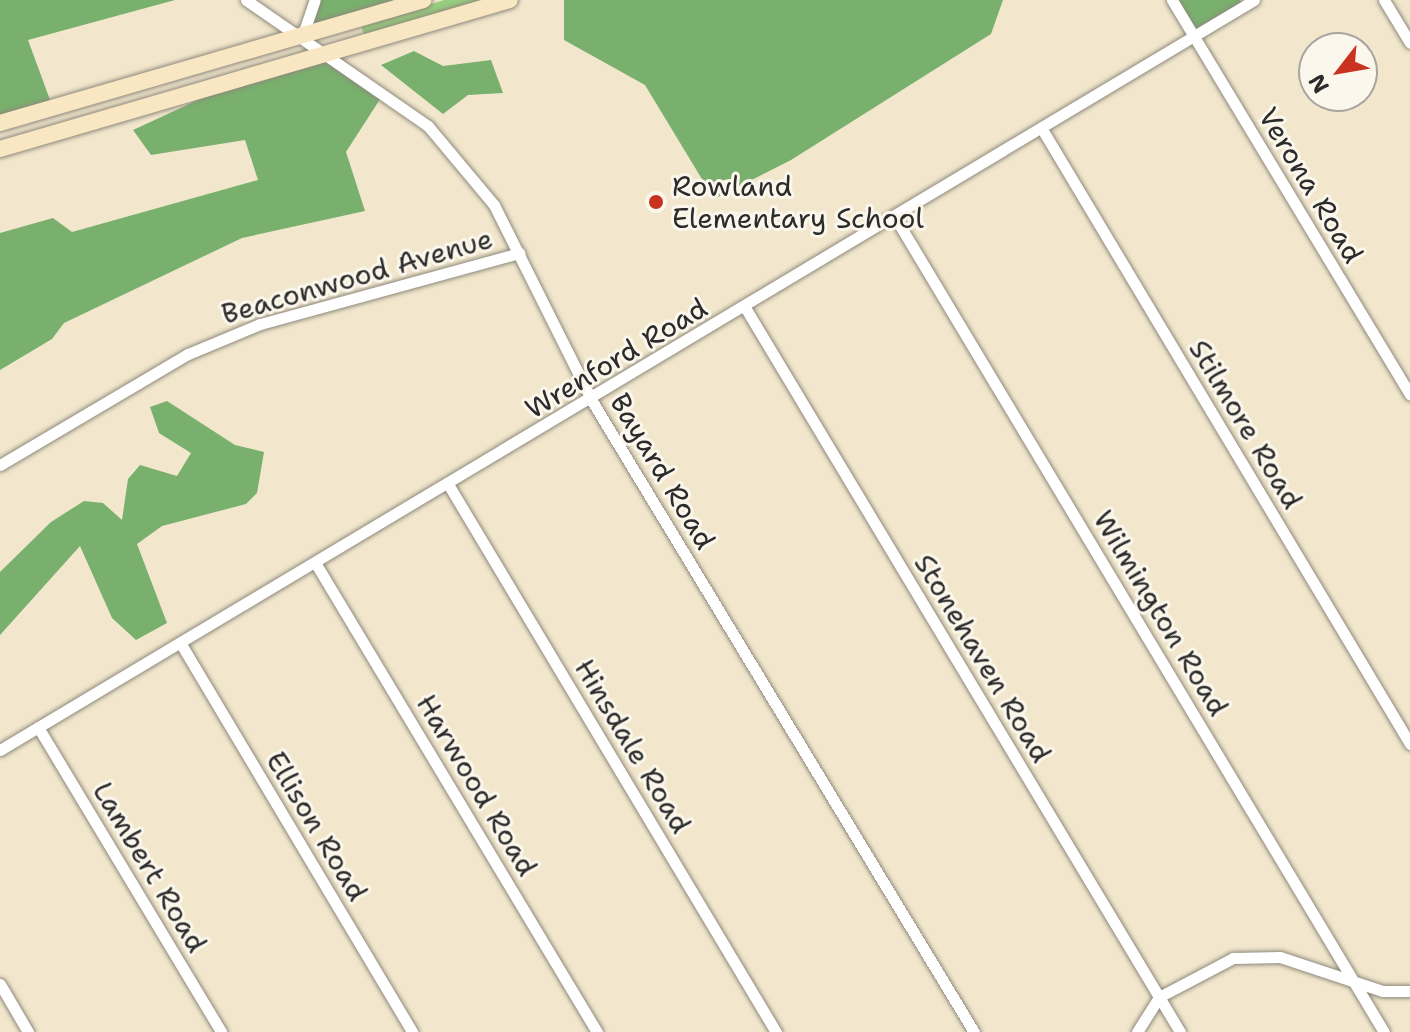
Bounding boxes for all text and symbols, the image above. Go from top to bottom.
north arrow [1298,32,1378,112]
text: N [1302,69,1336,99]
street label: Verona Road [1252,101,1370,269]
place label: Rowland Elementary School [672,169,924,235]
marker: Rowland Elementary School [647,193,665,211]
street label: Beaconwood Avenue [218,221,496,331]
street label: Wrenford Road [519,291,713,425]
street label: Stilmore Road [1182,333,1310,515]
street label: Bayard Road [603,387,723,555]
street label: Wilmington Road [1086,504,1236,722]
street label: Stonehaven Road [908,548,1058,768]
street label: Hinsdale Road [568,653,698,839]
street label: Harwood Road [410,688,544,882]
street label: Ellison Road [259,745,375,907]
street label: Lambert Road [86,776,214,958]

